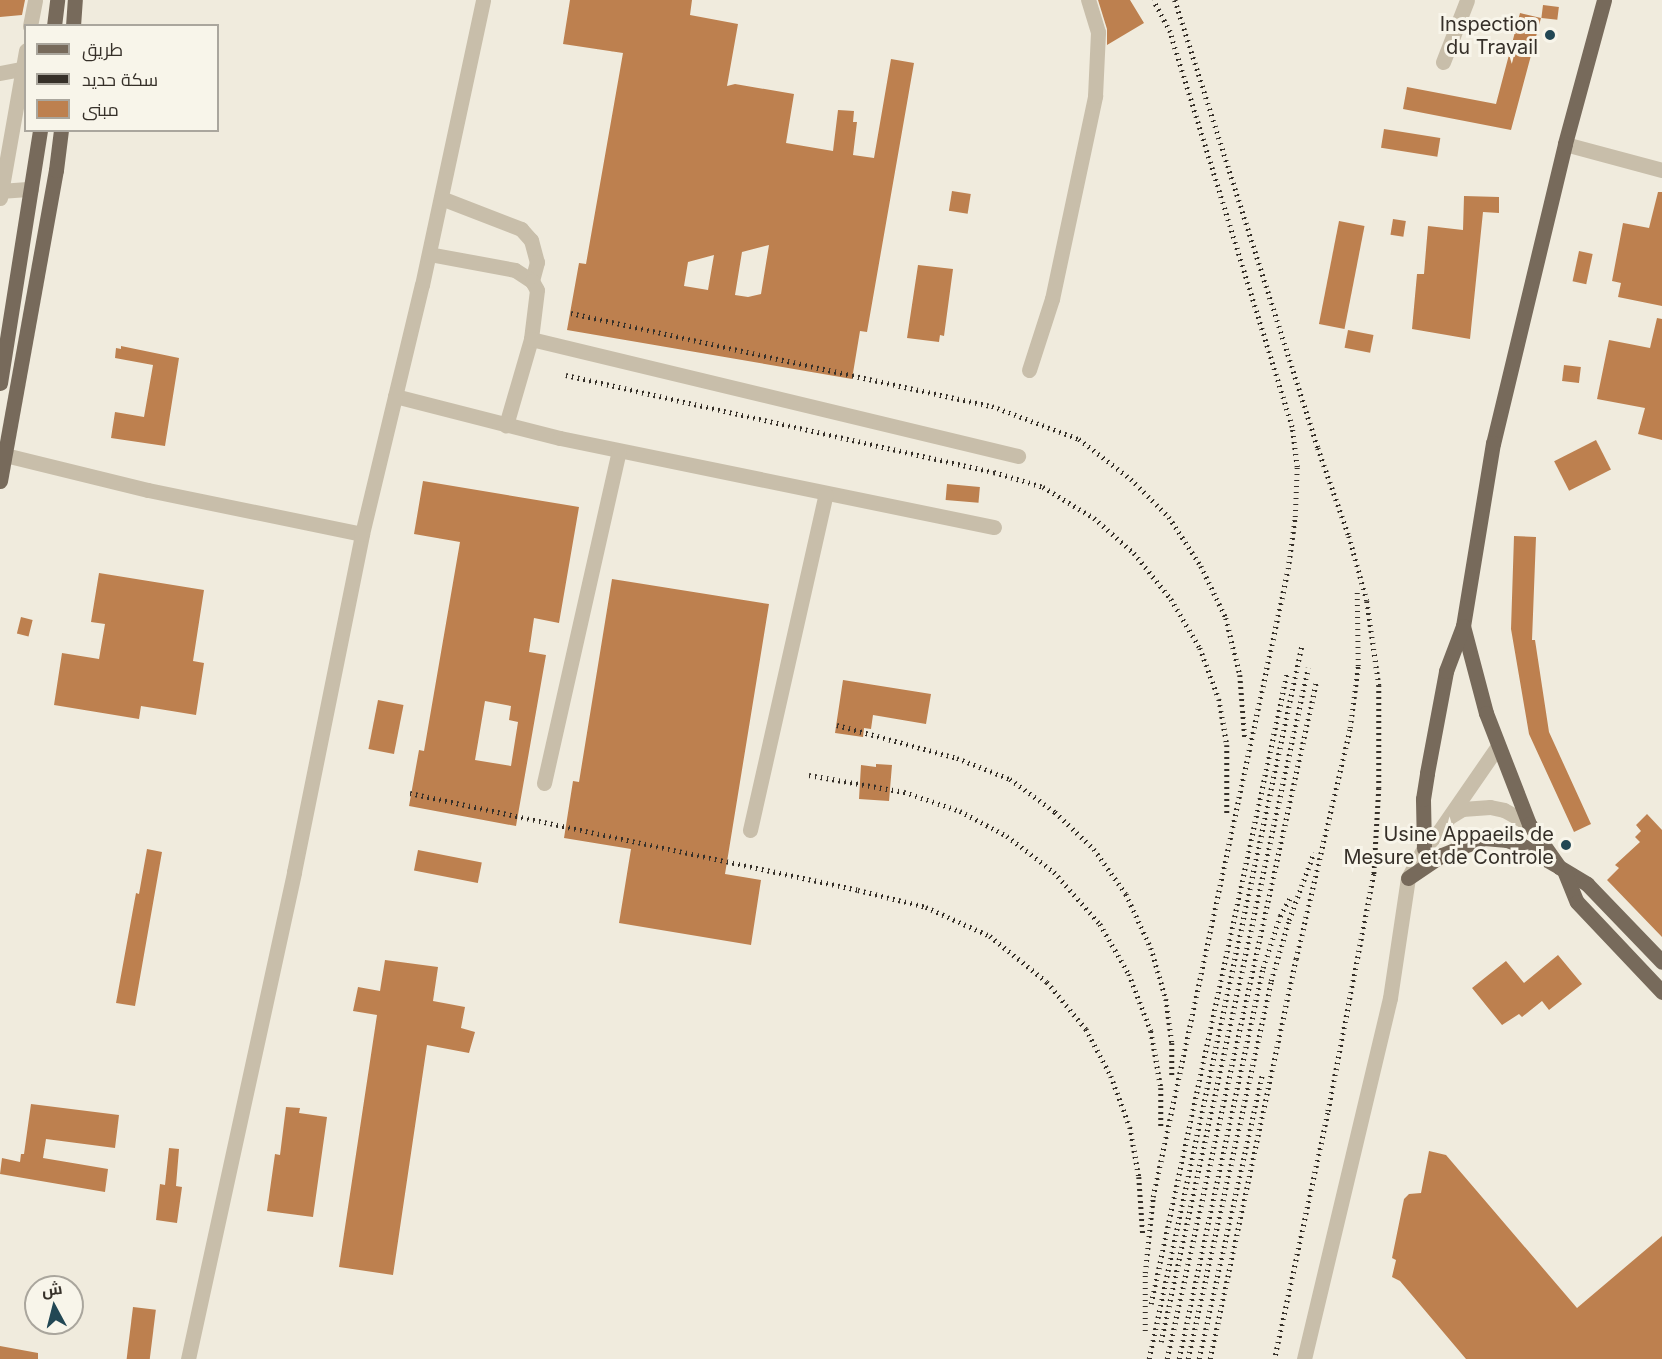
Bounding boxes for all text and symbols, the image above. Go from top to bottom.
place label: Inspection du Travail [1440,12,1538,59]
legend [24,24,219,132]
marker: Inspection du Travail [1543,28,1557,42]
text: طريق [82,39,123,60]
text: سكة حديد [82,69,158,90]
text: مبنى [82,99,119,120]
place label: Usine Appaeils de Mesure et de Controle [1343,822,1554,869]
marker: Usine Appaeils de Mesure et de Controle [1559,838,1573,852]
north arrow [24,1275,84,1335]
text: ش [41,1278,63,1300]

